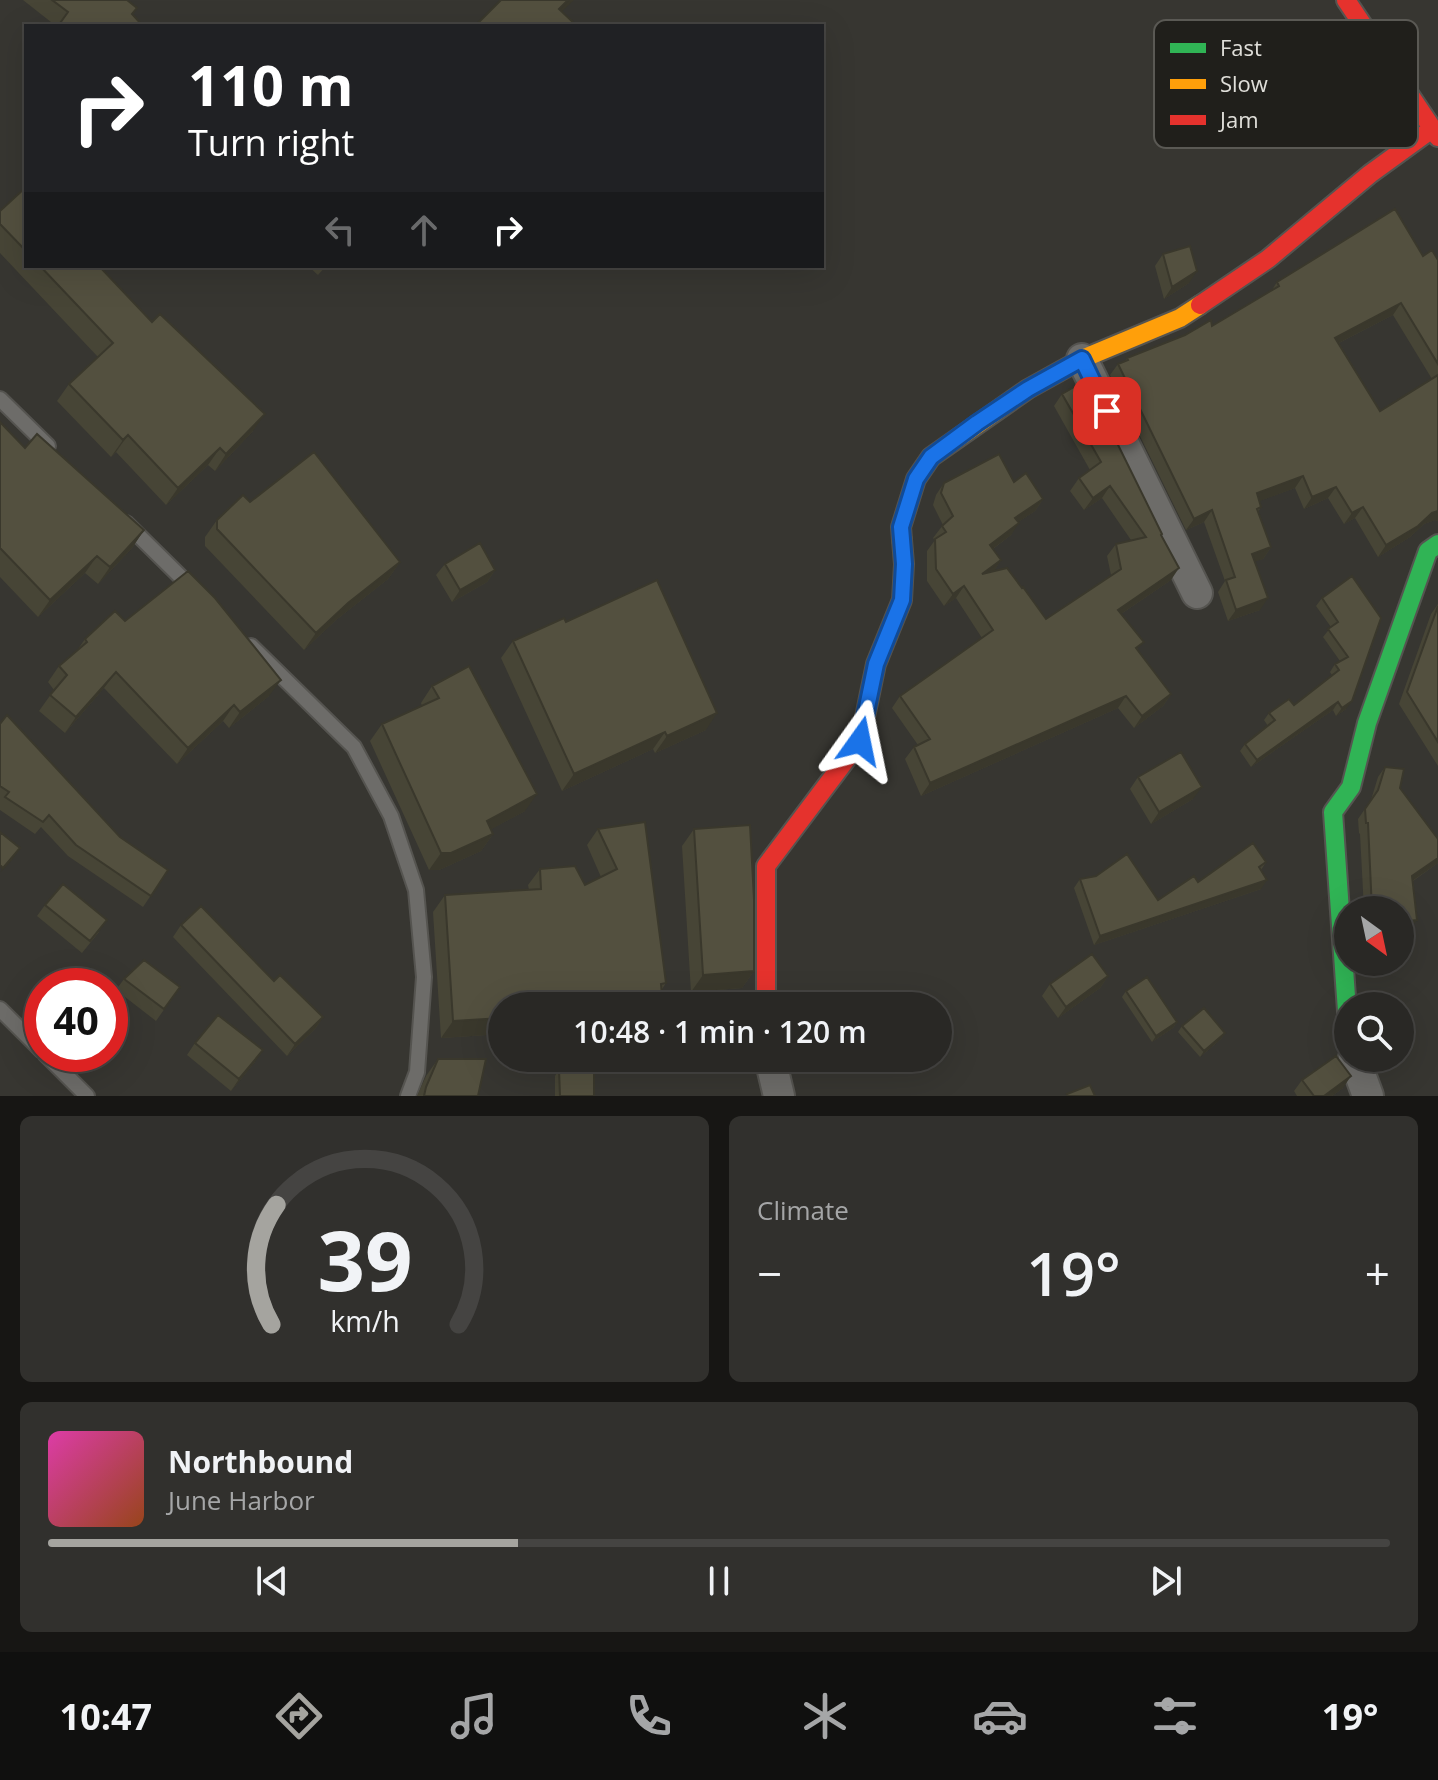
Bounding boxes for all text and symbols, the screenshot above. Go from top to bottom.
legend [1154,20,1418,148]
text: Fast [1220,32,1262,62]
text: 110 m [188,46,354,122]
icon: right [56,56,160,160]
text: Slow [1220,68,1268,98]
text: Jam [1218,104,1259,134]
text: Turn right [188,118,354,167]
icon: left [318,208,362,252]
icon: ahead [402,208,446,252]
icon: right [486,208,530,252]
pin [1073,377,1141,445]
icon: arrive [1085,389,1129,433]
position arrow [818,699,902,783]
north arrow [1334,896,1414,976]
map controls [1334,896,1414,1072]
speed limit sign: 40 [24,968,128,1072]
button: search [1334,992,1414,1072]
text: 10:48 · 1 min · 120 m [573,1011,867,1052]
text: Climate [757,1192,849,1228]
text: 39 [317,1202,412,1315]
text: 19° [1026,1232,1121,1314]
text: − [757,1243,782,1303]
text: + [1365,1243,1390,1303]
text: km/h [330,1301,399,1340]
text: Northbound [168,1441,353,1482]
text: June Harbor [168,1482,315,1518]
icon: previous [250,1559,294,1603]
icon: pause [697,1559,741,1603]
icon: next [1144,1559,1188,1603]
icon: directions [271,1688,327,1744]
icon: music [446,1688,502,1744]
icon: phone [621,1688,677,1744]
icon: climate [797,1688,853,1744]
icon: car [972,1688,1028,1744]
icon: filters [1147,1688,1203,1744]
text: 10:47 [60,1692,152,1741]
text: 19° [1322,1692,1378,1741]

